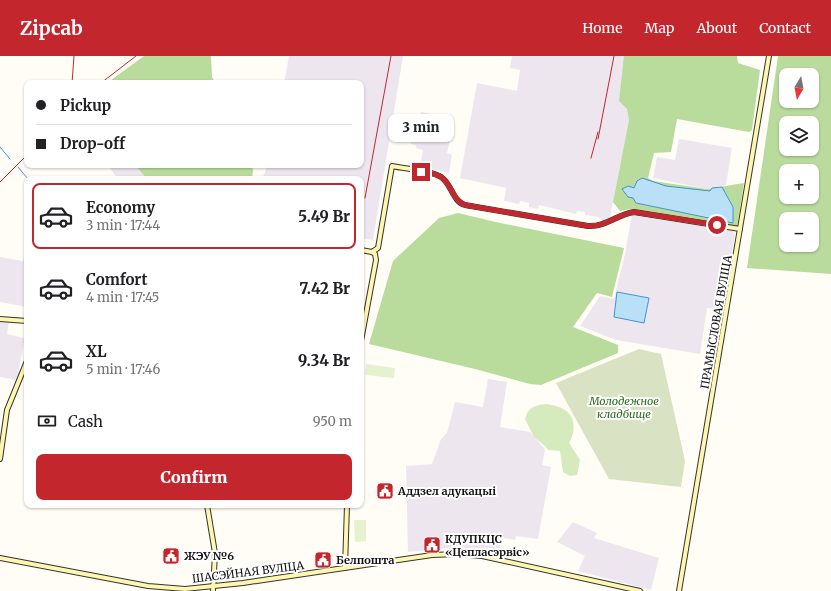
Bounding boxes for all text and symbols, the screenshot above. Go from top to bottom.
text: Zipcab [20,16,83,40]
text: Home [582,19,623,37]
text: Map [645,19,674,37]
text: About [696,19,737,37]
text: Contact [759,19,811,37]
north arrow [779,68,819,108]
map controls [779,68,819,252]
text: Pickup [60,96,111,115]
callout: 3 min [388,114,454,142]
button: layers [779,116,819,156]
text: 3 min [402,119,440,136]
text: Drop-off [60,134,125,153]
route end [412,163,430,181]
button: + [779,164,819,204]
icon: car [38,198,74,234]
text: Economy [86,198,155,217]
text: 5.49 Br [298,207,350,226]
button: − [779,212,819,252]
route start [708,216,726,234]
text: 3 min · 17:44 [86,217,160,234]
street label: ПРАМЫСЛОВАЯ ВУЛІЦА [697,254,735,390]
icon: car [38,270,74,306]
text: Comfort [86,270,147,289]
text: 7.42 Br [299,279,350,298]
text: 4 min · 17:45 [86,289,159,306]
icon: car [38,342,74,378]
text: XL [86,342,107,361]
text: 9.34 Br [298,351,350,370]
text: 5 min · 17:46 [86,361,160,378]
park label: Молодежное кладбище [588,394,659,421]
icon: cash [36,410,58,432]
text: Cash [68,412,103,431]
text: 950 m [313,413,352,430]
button: Confirm [36,454,352,500]
public building icon: Аддзел адукацыі [375,481,395,501]
place label: Аддзел адукацыі [397,484,496,498]
place label: КДУПКЦС «Цепласэрвіс» [445,532,530,559]
public building icon: КДУПКЦС «Цепласэрвіс» [422,535,442,555]
public building icon: ЖЭУ №6 [161,546,181,566]
place label: ЖЭУ №6 [184,549,234,563]
public building icon: Белпошта [313,550,333,570]
place label: Белпошта [336,553,394,567]
street label: ШАСЭЙНАЯ ВУЛІЦА [191,558,305,586]

